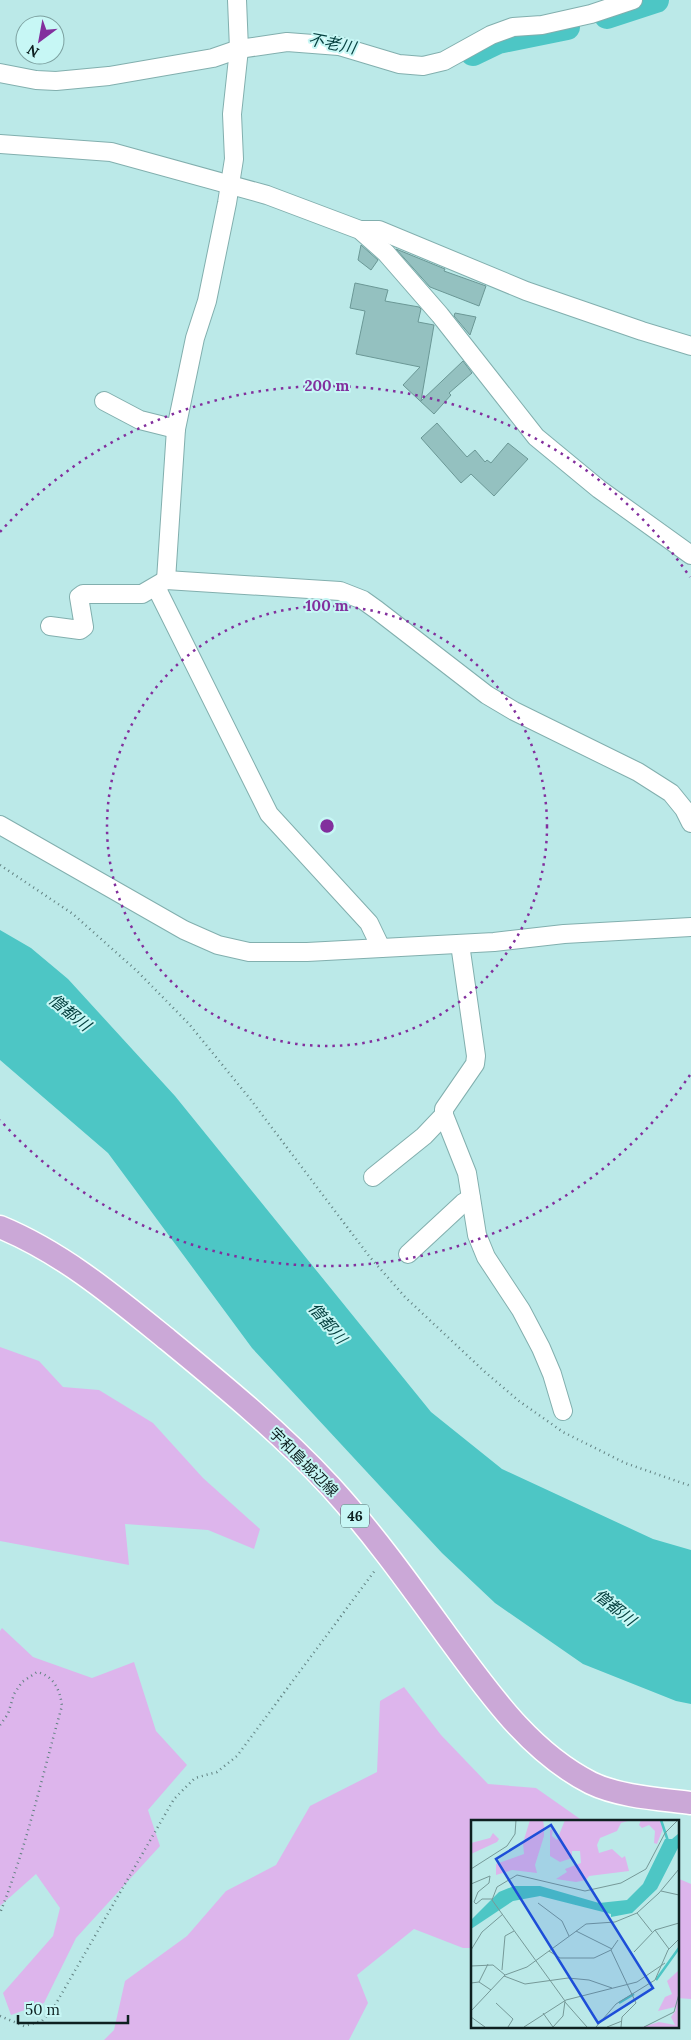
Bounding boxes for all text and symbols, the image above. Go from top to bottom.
north arrow [15,15,65,65]
water label: 不老川 [307,29,359,58]
text: N [24,40,42,62]
text: 200 m [305,376,350,395]
text: 100 m [306,596,349,615]
centre of rings [318,817,336,835]
water label: 僧都川 [45,989,96,1036]
water label: 僧都川 [305,1298,353,1349]
street label: 宇和島城辺線 [265,1423,343,1501]
road number: 46 [341,1504,369,1528]
water label: 僧都川 [590,1584,642,1631]
inset map [471,1820,678,2028]
scale bar [18,1992,128,2024]
text: 50 m [25,2000,60,2019]

